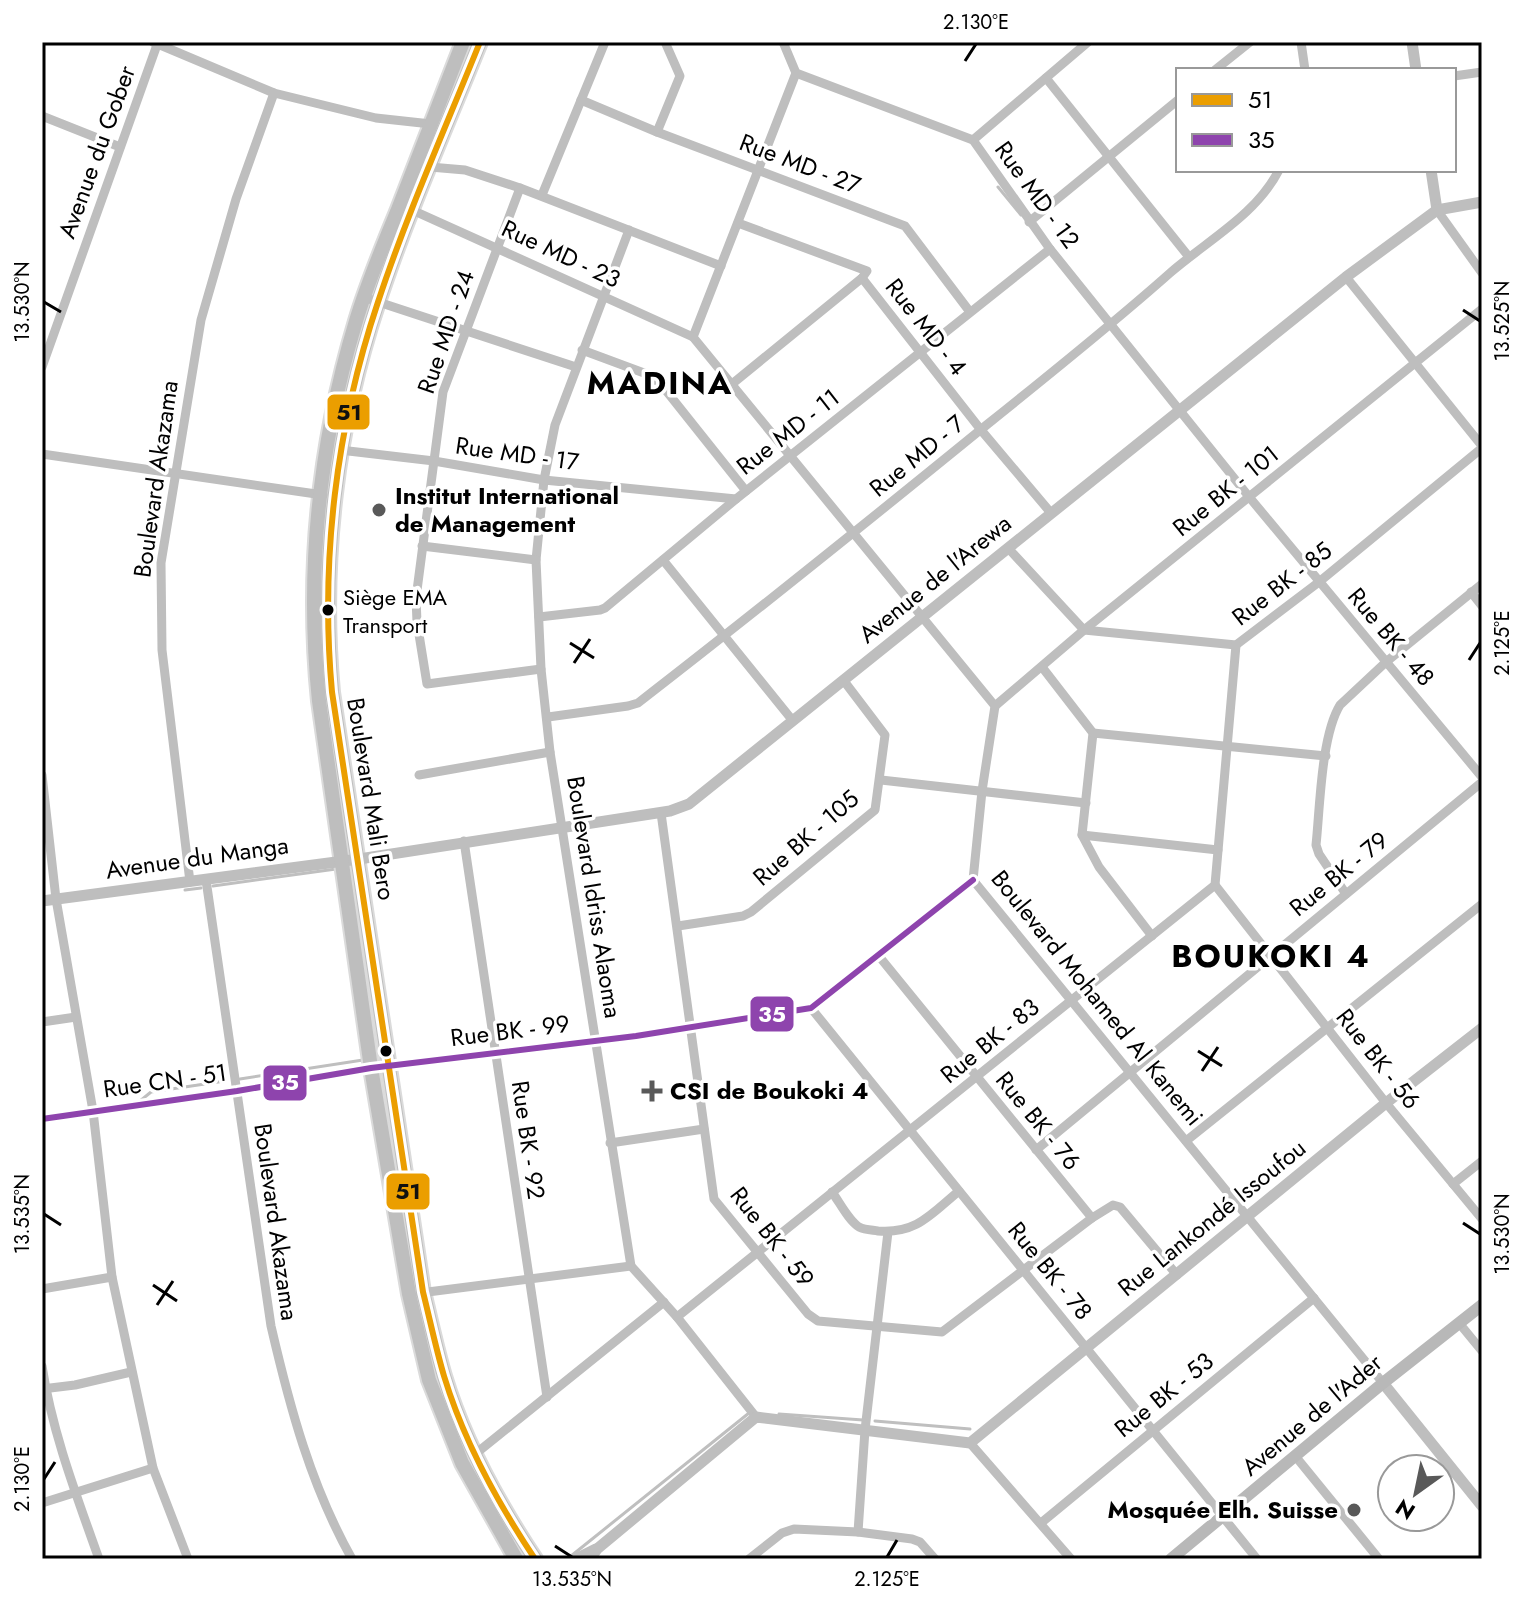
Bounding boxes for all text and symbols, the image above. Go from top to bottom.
text: 2.130°E [943,8,1009,37]
street label: Avenue du Gober [49,60,144,243]
legend [1176,68,1456,172]
text: 51 [1248,82,1272,117]
text: 35 [1248,122,1275,157]
street label: Rue MD - 27 [735,124,866,203]
street label: Rue MD - 12 [986,134,1088,256]
street label: Rue MD - 23 [496,211,626,296]
text: 13.530°N [8,262,37,342]
street label: Rue MD - 24 [408,265,483,398]
street label: Rue MD - 4 [877,271,976,383]
text: 13.525°N [1488,281,1517,361]
district label: MADINA [587,360,733,406]
street label: Boulevard Akazama [124,378,187,580]
street label: Rue MD - 11 [729,380,847,483]
line badge: 51 [326,393,371,431]
text: 51 [336,396,362,428]
street label: Rue MD - 7 [862,406,972,505]
street label: Rue MD - 17 [453,428,581,480]
street label: Rue BK - 101 [1165,437,1286,544]
place label: Institut International de Management [395,478,619,541]
marker: Institut International de Management [370,501,388,519]
street label: Avenue de l'Arewa [851,506,1019,651]
street label: Rue BK - 85 [1224,533,1339,634]
street label: Rue BK - 48 [1340,580,1443,694]
place label: Siège EMA Transport [343,581,447,641]
marker: Siège EMA Transport [320,602,336,618]
text: 2.125°E [1488,610,1517,676]
street label: Boulevard Mali Bero [338,695,405,903]
street label: Boulevard Idriss Alaoma [558,773,631,1020]
street label: Rue BK - 105 [745,782,866,894]
street label: Rue BK - 79 [1282,823,1396,924]
street label: Avenue du Manga [103,827,291,888]
street label: Boulevard Mohamed Al Kanemi [983,862,1212,1133]
district label: BOUKOKI 4 [1171,933,1371,979]
street label: Rue BK - 83 [933,990,1047,1091]
line badge: 35 [749,995,795,1033]
text: 35 [758,998,786,1030]
street label: Rue BK - 56 [1328,1001,1429,1116]
street label: Rue BK - 99 [448,1006,571,1055]
unlabelled marker [378,1043,394,1059]
street label: Rue CN - 51 [101,1055,229,1106]
line badge: 35 [262,1064,308,1102]
street label: Rue BK - 76 [988,1064,1089,1178]
text: 35 [271,1066,299,1098]
place label: CSI de Boukoki 4 [670,1073,868,1108]
street label: Rue BK - 92 [503,1078,554,1202]
marker: CSI de Boukoki 4 [641,1080,663,1102]
street label: Boulevard Akazama [245,1121,308,1323]
street label: Rue Lankondé Issoufou [1110,1131,1313,1305]
line badge: 51 [385,1172,431,1211]
text: 13.535°N [8,1174,37,1254]
text: 51 [395,1175,421,1207]
street label: Rue BK - 59 [722,1179,823,1294]
text: 13.530°N [1488,1194,1517,1274]
street label: Rue BK - 78 [1000,1214,1101,1327]
street label: Rue BK - 53 [1107,1344,1221,1446]
street label: Avenue de l'Ader [1234,1345,1390,1484]
text: 2.130°E [8,1446,37,1512]
north arrow [1376,1453,1456,1533]
place label: Mosquée Elh. Suisse [1108,1492,1338,1527]
text: N [1389,1492,1421,1528]
marker: Mosquée Elh. Suisse [1345,1501,1363,1519]
text: 13.535°N [532,1565,612,1594]
text: 2.125°E [854,1565,920,1594]

